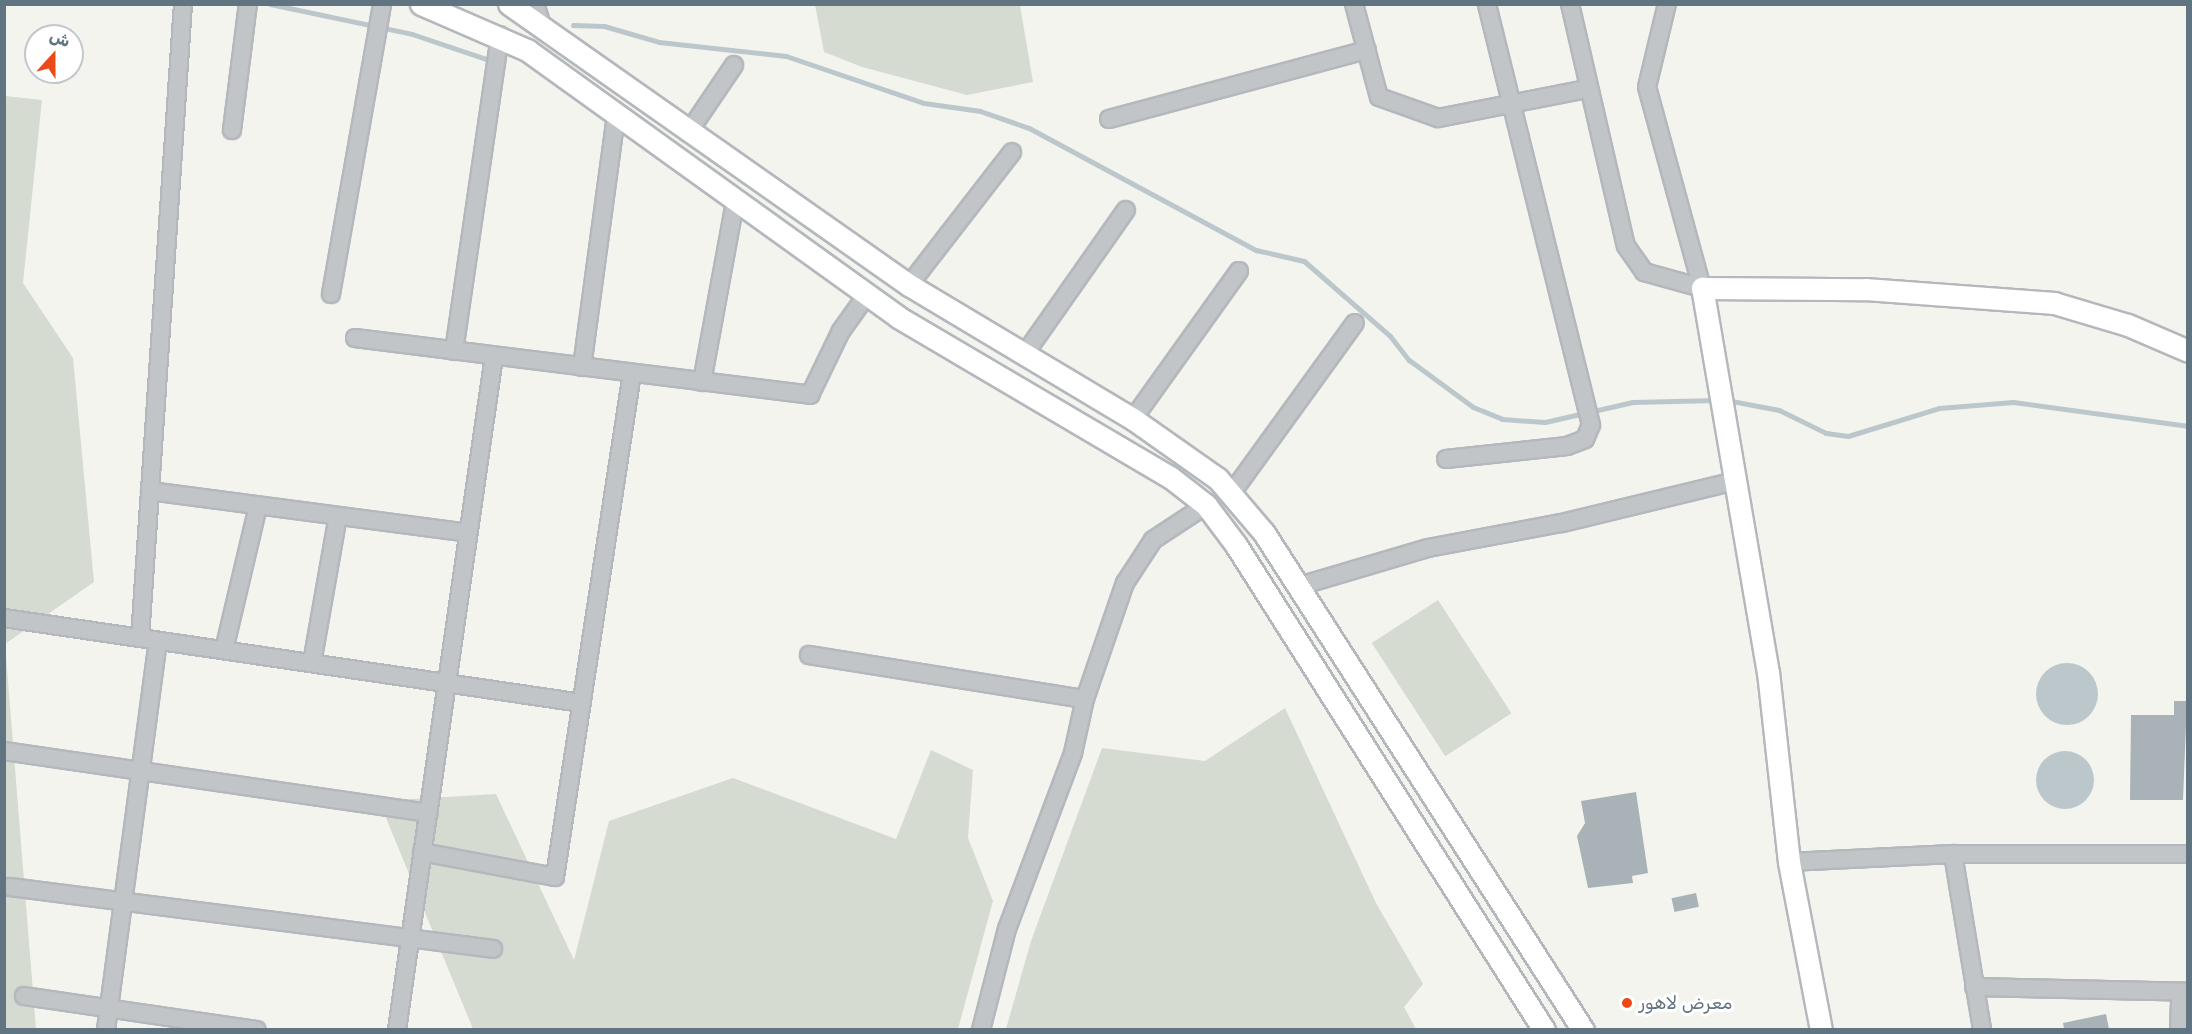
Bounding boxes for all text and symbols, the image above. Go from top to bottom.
north arrow [24,24,84,84]
text: ش [47,26,73,51]
place label: معرض لاهور [1639,992,1732,1014]
marker: معرض لاهور [1620,996,1634,1010]

